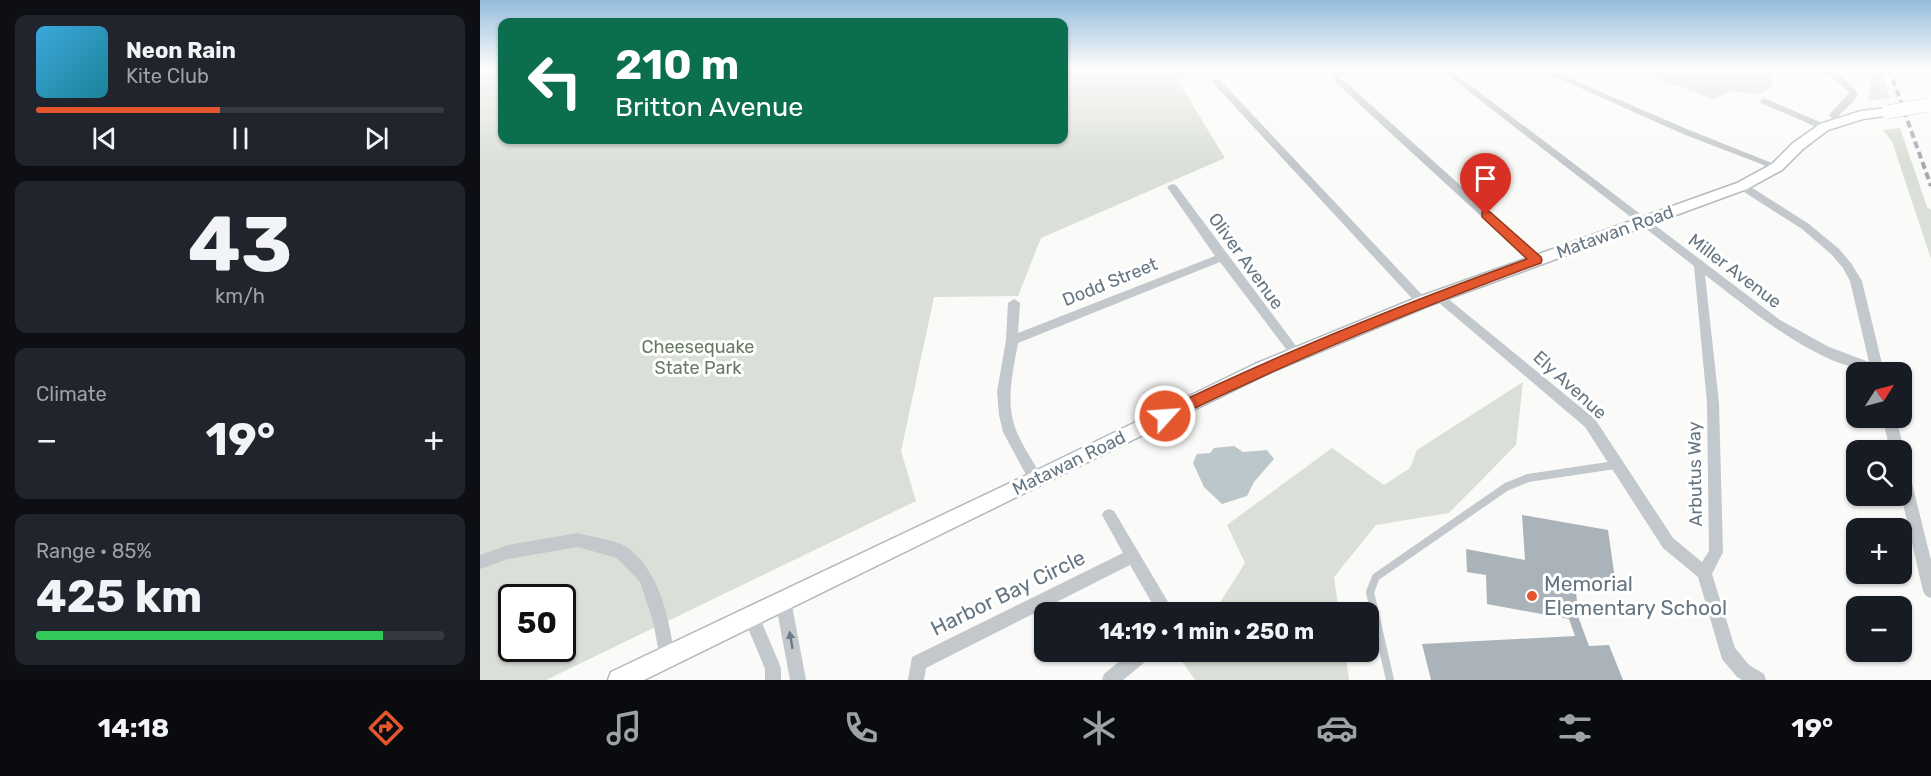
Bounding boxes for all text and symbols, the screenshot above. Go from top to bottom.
text: Neon Rain [126,37,236,64]
text: 210 m [615,40,739,90]
icon: left [516,42,594,120]
text: Kite Club [126,64,209,88]
text: Britton Avenue [615,91,803,123]
icon: previous [88,122,121,155]
icon: pause [224,122,257,155]
icon: next [360,122,393,155]
pin [1460,153,1511,215]
icon: arrive [1469,162,1502,195]
text: 43 [188,198,292,291]
street label: Matawan Road [1553,201,1677,263]
street label: Oliver Avenue [1204,208,1288,314]
street label: Miller Avenue [1684,229,1786,313]
street label: Dodd Street [1059,253,1161,311]
text: km/h [215,284,265,308]
park label: Cheesequake State Park [642,336,754,379]
street label: Ely Avenue [1529,346,1611,424]
north arrow [1846,362,1912,428]
map controls [1846,362,1912,662]
text: Climate [36,382,107,406]
position arrow [1133,384,1197,448]
text: 19° [206,413,275,466]
text: − [36,420,57,459]
text: + [423,420,444,459]
street label: Arbutus Way [1683,421,1707,527]
street label: Matawan Road [1009,426,1129,500]
button: search [1846,440,1912,506]
button: + [1846,518,1912,584]
text: Range · 85% [36,539,152,563]
street label: Harbor Bay Circle [927,544,1089,641]
text: 425 km [36,570,202,623]
place label: Memorial Elementary School [1544,571,1727,620]
speed limit sign: 50 [498,584,576,662]
marker: Memorial Elementary School [1525,589,1539,603]
button: − [1846,596,1912,662]
text: 14:19 · 1 min · 250 m [1099,618,1314,645]
one-way arrow [786,631,795,650]
icon: directions [365,707,407,749]
icon: music [603,707,645,749]
icon: phone [840,707,882,749]
icon: climate [1078,707,1120,749]
icon: car [1316,707,1358,749]
icon: filters [1554,707,1596,749]
text: 14:18 [98,712,169,744]
text: 19° [1791,712,1833,744]

